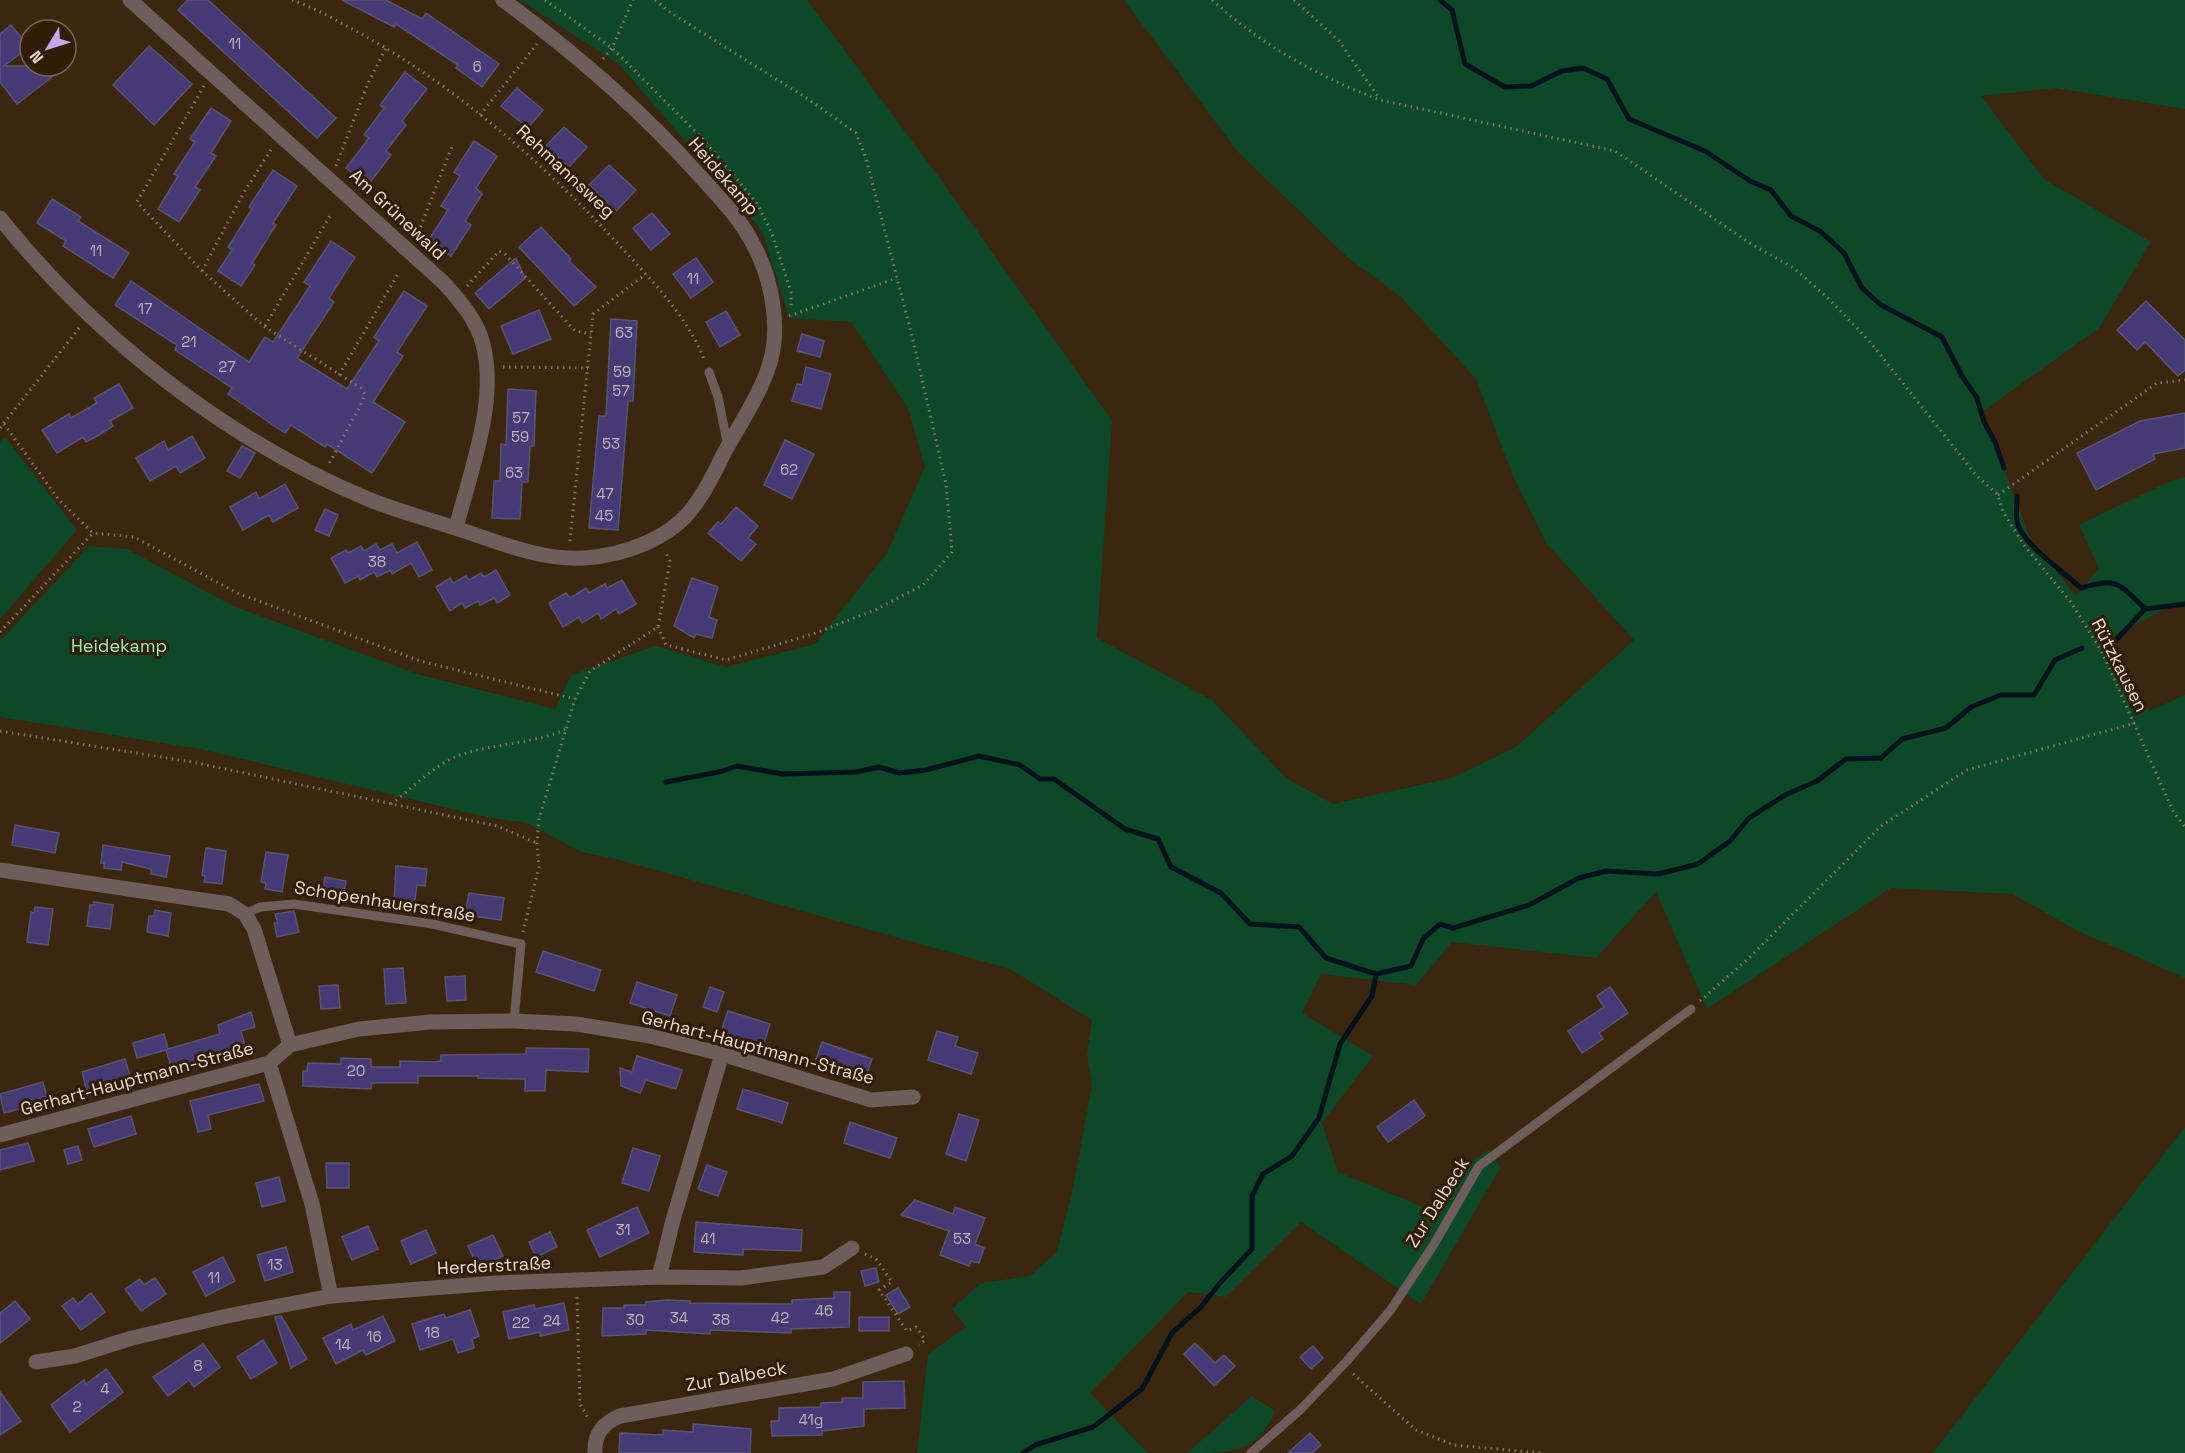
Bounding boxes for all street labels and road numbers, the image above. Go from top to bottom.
street label: Rehmannsweg [512,119,620,223]
street label: Heidekamp [684,132,764,220]
street label: Am Grünewald [345,164,451,264]
street label: Rützkausen [2087,614,2153,716]
street label: Schopenhauerstraße [293,875,477,927]
street label: Gerhart-Hauptmann-Straße [639,1005,877,1089]
street label: Gerhart-Hauptmann-Straße [18,1036,256,1120]
street label: Zur Dalbeck [1400,1152,1474,1251]
street label: Herderstraße [436,1251,552,1279]
street label: Zur Dalbeck [684,1356,789,1396]

